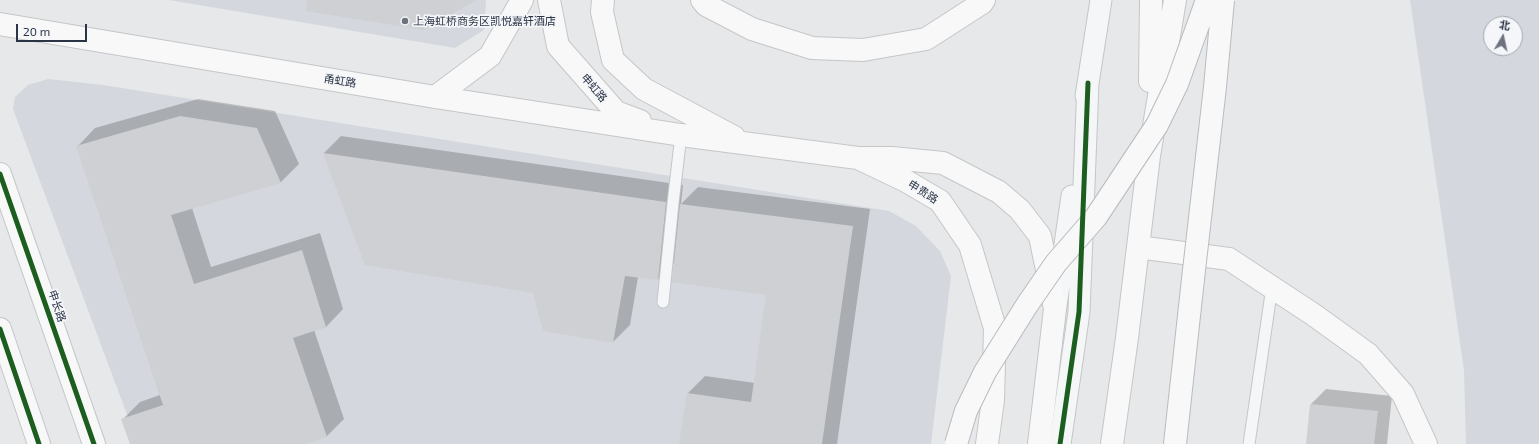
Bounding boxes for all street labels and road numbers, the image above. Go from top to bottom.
street label: 申虹路 [578,71,610,105]
street label: 甬虹路 [323,72,357,90]
street label: 申贵路 [906,178,940,206]
street label: 申长路 [45,288,69,324]

